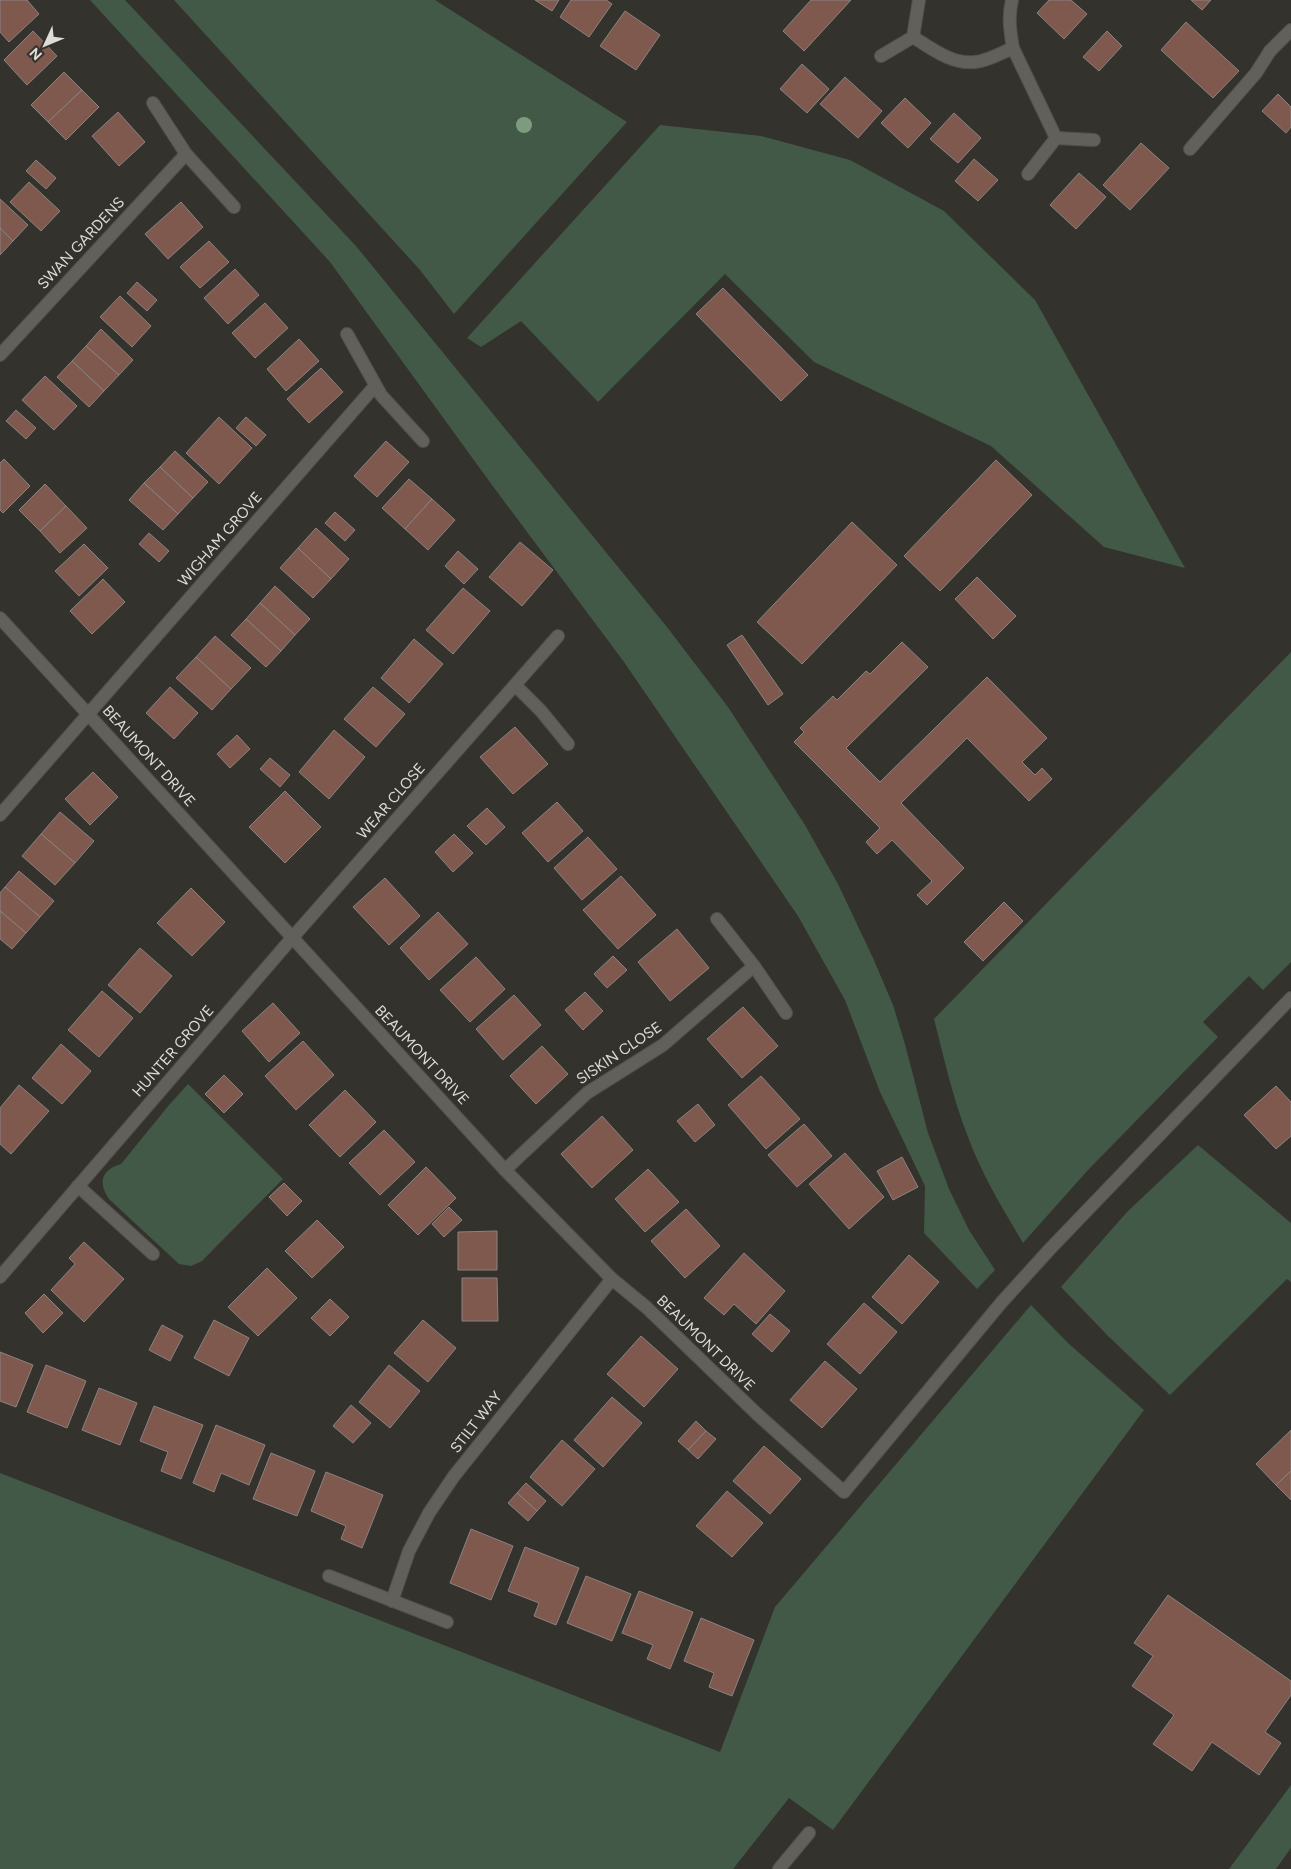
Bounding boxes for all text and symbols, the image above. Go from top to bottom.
north arrow [20,20,70,70]
text: N [26,44,46,63]
street label: SWAN GARDENS [34,193,128,293]
street label: WIGHAM GROVE [174,488,266,590]
street label: BEAUMONT DRIVE [99,702,199,810]
street label: WEAR CLOSE [353,759,429,843]
street label: BEAUMONT DRIVE [371,1001,473,1109]
street label: HUNTER GROVE [128,1002,218,1100]
street label: SISKIN CLOSE [573,1018,665,1088]
street label: BEAUMONT DRIVE [653,1291,759,1395]
street label: STILT WAY [446,1388,506,1456]

